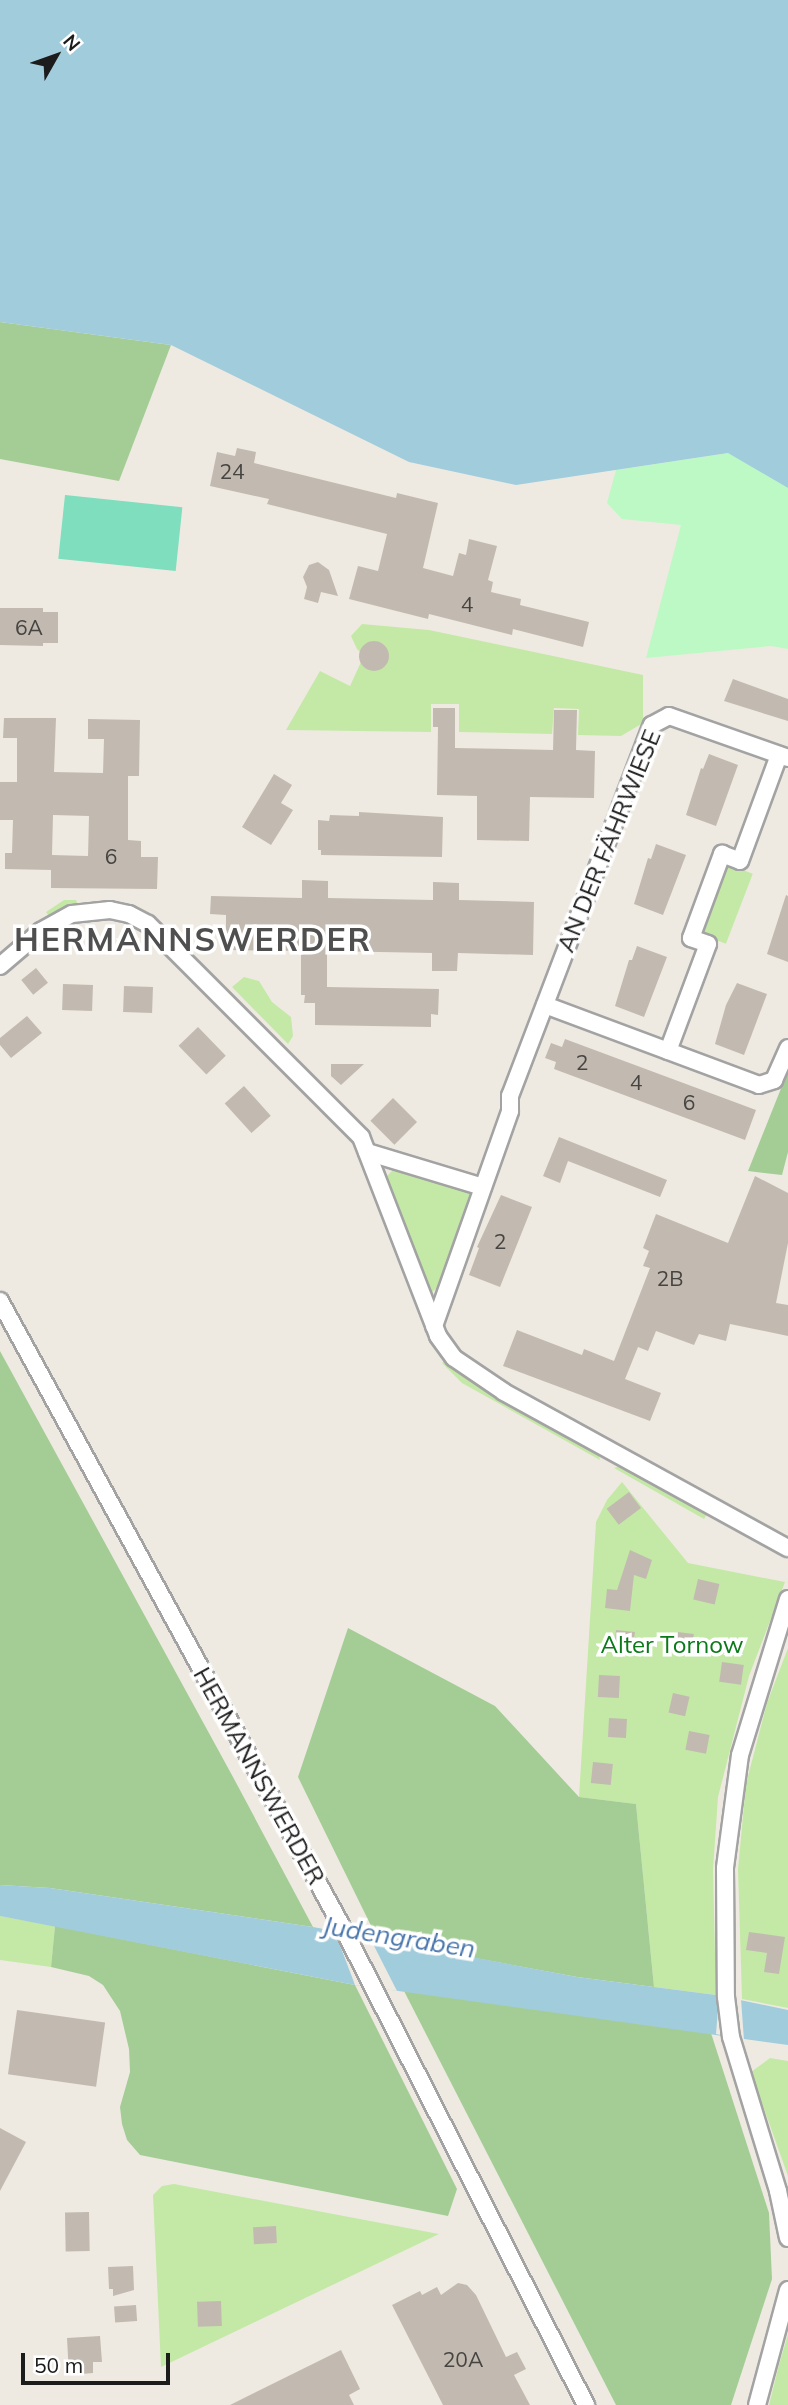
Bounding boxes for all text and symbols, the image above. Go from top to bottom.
north arrow [21,21,91,91]
text: N [58,29,86,56]
house number: 24 [219,458,245,484]
house number: 4 [461,591,473,617]
house number: 6A [15,614,43,640]
street label: AN DER FÄHRWIESE [551,726,667,956]
house number: 6 [105,843,117,869]
district label: HERMANNSWERDER [16,920,370,958]
house number: 2 [576,1049,588,1075]
house number: 4 [630,1069,642,1095]
house number: 6 [683,1089,695,1115]
house number: 2 [494,1228,506,1254]
house number: 2B [657,1265,683,1291]
park label: Alter Tornow [600,1631,744,1659]
street label: HERMANNSWERDER [187,1662,331,1890]
water label: Judengraben [320,1910,478,1964]
scale bar [24,2338,173,2382]
house number: 20A [443,2346,483,2372]
text: 50 m [34,2352,83,2378]

